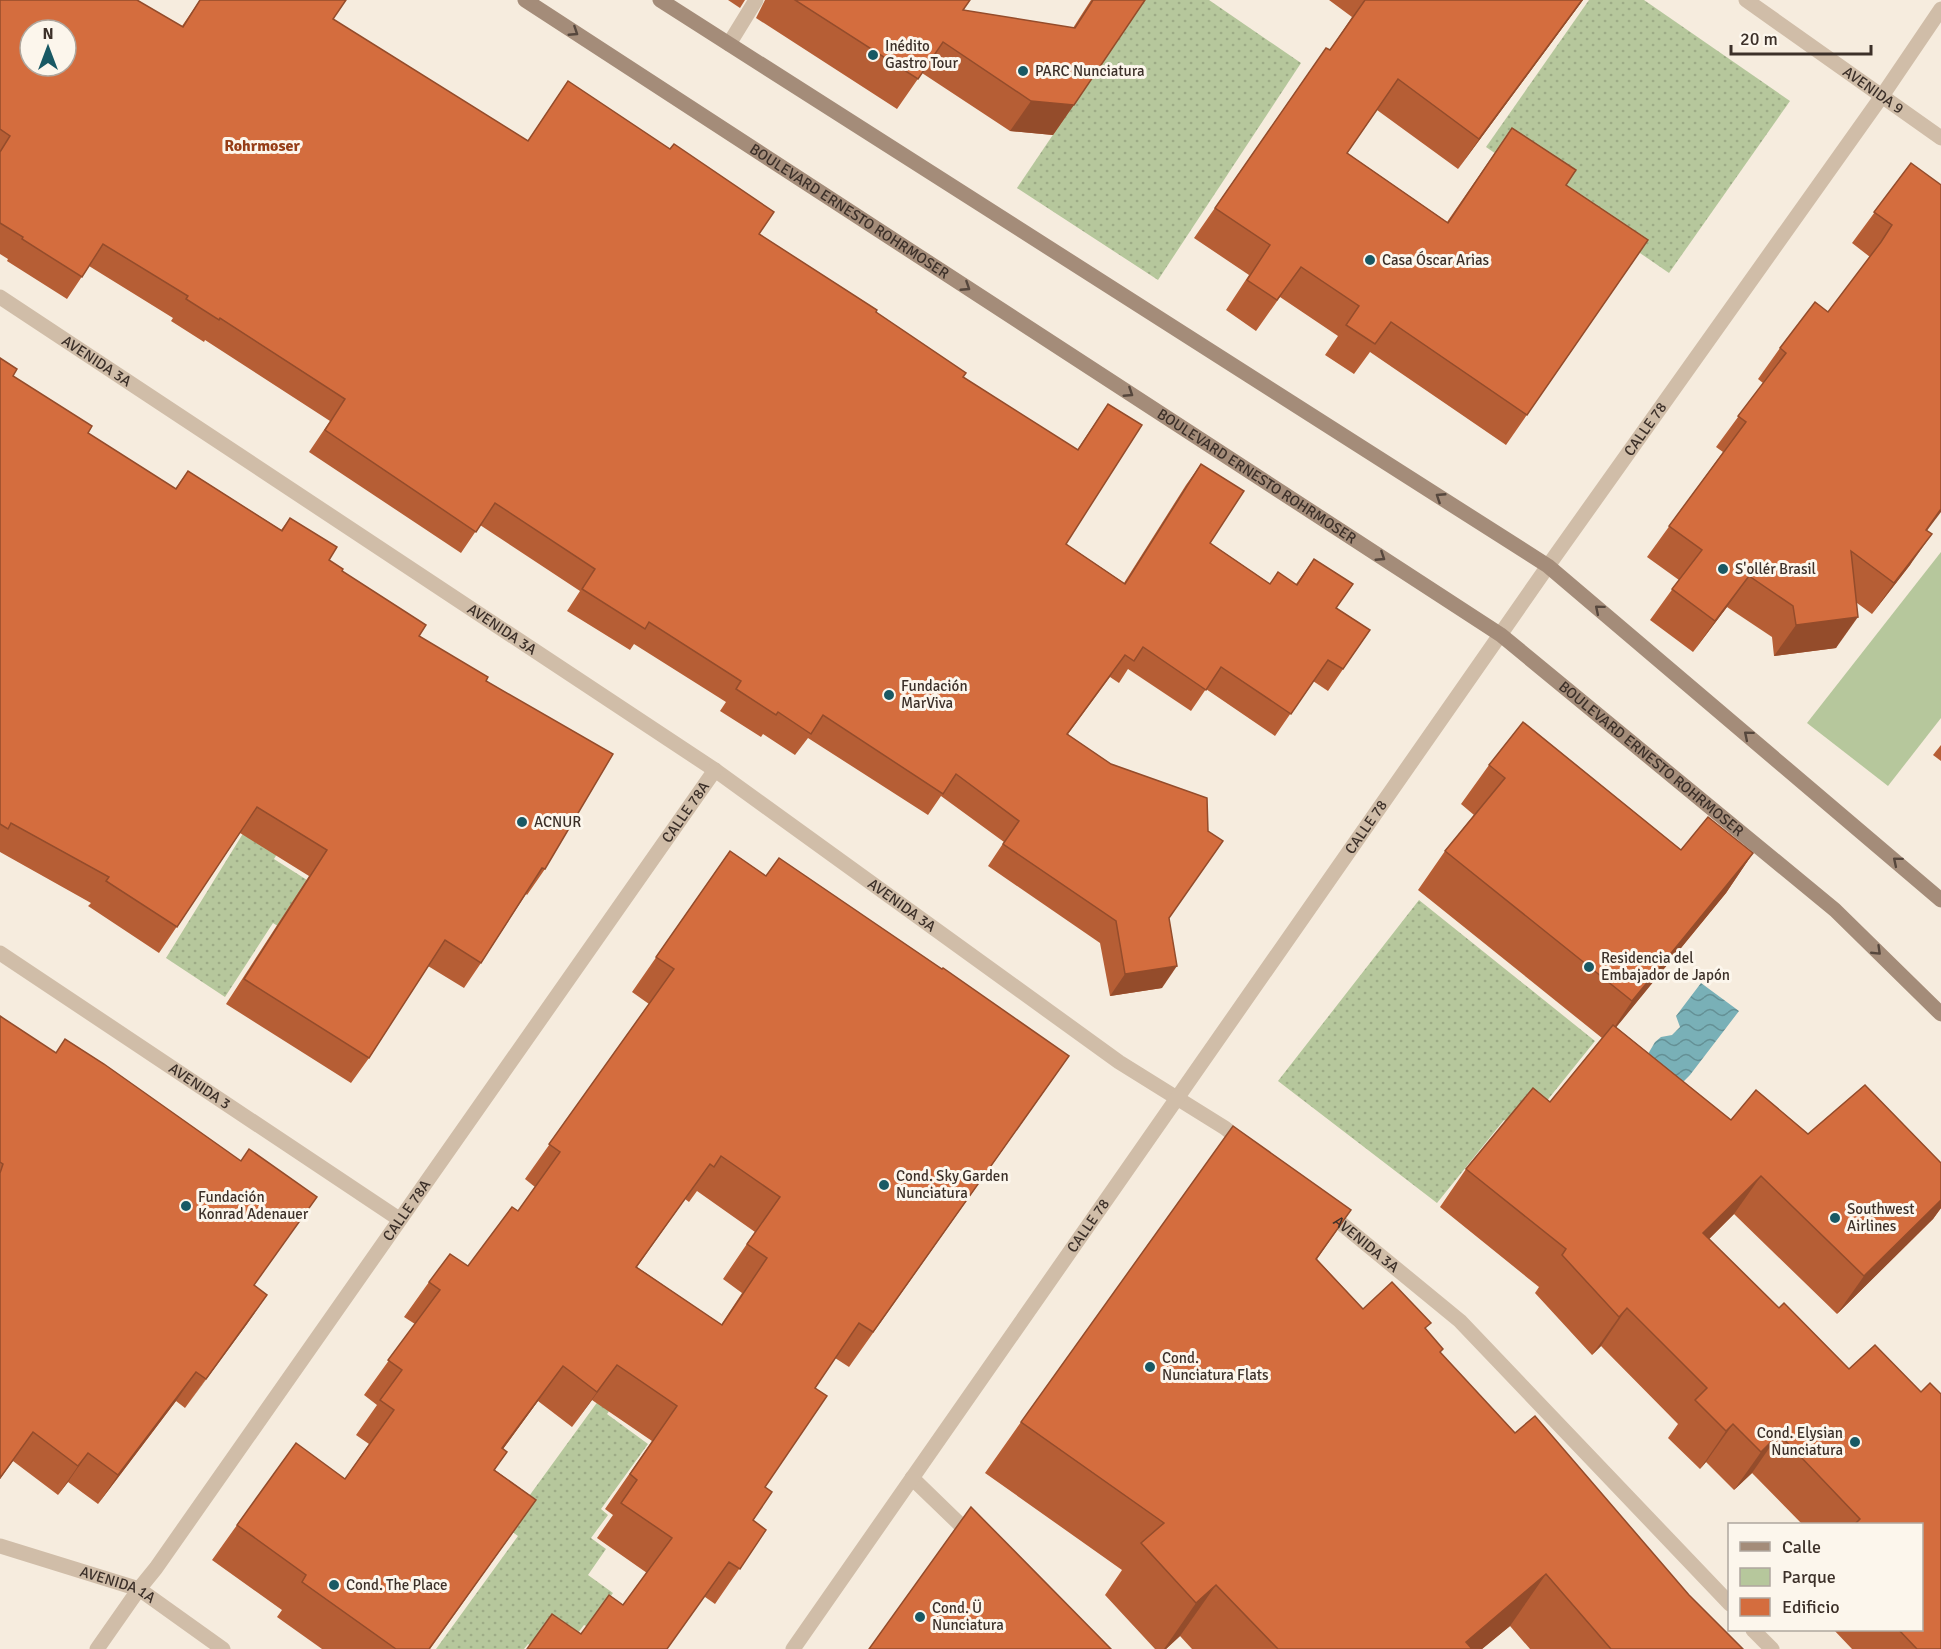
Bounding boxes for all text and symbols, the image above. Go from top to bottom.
north arrow [18,18,78,78]
scale bar [1731,18,1870,56]
text: N [42,24,54,44]
one-way arrow [567,25,578,36]
text: 20 m [1740,28,1778,50]
place label: Inédito Gastro Tour [885,37,959,72]
marker: Inédito Gastro Tour [866,48,880,62]
place label: PARC Nunciatura [1035,62,1145,80]
street label: AVENIDA 9 [1839,62,1907,118]
marker: PARC Nunciatura [1016,64,1030,78]
district label: Rohrmoser [224,136,300,156]
street label: BOULEVARD ERNESTO ROHRMOSER [746,140,952,282]
place label: Casa Óscar Arias [1382,250,1490,269]
marker: Casa Óscar Arias [1363,253,1377,267]
one-way arrow [959,280,970,291]
street label: AVENIDA 3A [59,332,135,390]
one-way arrow [1123,386,1134,397]
street label: CALLE 78 [1620,399,1670,460]
street label: BOULEVARD ERNESTO ROHRMOSER [1154,405,1360,547]
one-way arrow [1436,493,1446,505]
one-way arrow [1374,550,1385,561]
place label: S'ollér Brasil [1735,560,1816,578]
marker: S'ollér Brasil [1716,562,1730,576]
street label: AVENIDA 3A [464,600,540,659]
one-way arrow [1595,606,1606,617]
place label: Fundación MarViva [901,677,968,712]
street label: BOULEVARD ERNESTO ROHRMOSER [1555,677,1747,840]
marker: Fundación MarViva [882,688,896,702]
one-way arrow [1744,732,1755,743]
street label: CALLE 78A [658,778,713,846]
street label: CALLE 78 [1341,797,1391,857]
place label: ACNUR [534,813,581,831]
marker: ACNUR [515,815,529,829]
one-way arrow [1893,858,1904,869]
street label: AVENIDA 3A [864,875,939,936]
one-way arrow [1869,944,1880,955]
place label: Residencia del Embajador de Japón [1601,949,1730,984]
marker: Residencia del Embajador de Japón [1582,960,1596,974]
street label: AVENIDA 3 [165,1059,234,1113]
place label: Cond. Sky Garden Nunciatura [896,1167,1009,1202]
street label: CALLE 78A [379,1176,434,1244]
marker: Cond. Sky Garden Nunciatura [877,1178,891,1192]
place label: Fundación Konrad Adenauer [198,1188,309,1223]
street label: CALLE 78 [1063,1195,1113,1256]
marker: Fundación Konrad Adenauer [179,1199,193,1213]
place label: Southwest Airlines [1847,1200,1914,1235]
marker: Southwest Airlines [1828,1211,1842,1225]
street label: AVENIDA 3A [1330,1212,1403,1276]
place label: Cond. Nunciatura Flats [1162,1349,1269,1384]
marker: Cond. Nunciatura Flats [1143,1360,1157,1374]
place label: Cond. Elysian Nunciatura [1757,1424,1843,1459]
marker: Cond. Elysian Nunciatura [1848,1435,1862,1449]
legend [1728,1523,1923,1631]
text: Calle [1782,1536,1821,1558]
street label: AVENIDA 1A [78,1562,159,1607]
text: Parque [1782,1566,1836,1588]
place label: Cond. The Place [346,1576,447,1594]
marker: Cond. The Place [327,1578,341,1592]
text: Edificio [1782,1596,1840,1618]
place label: Cond. Ü Nunciatura [932,1599,1004,1634]
marker: Cond. Ü Nunciatura [913,1610,927,1624]

